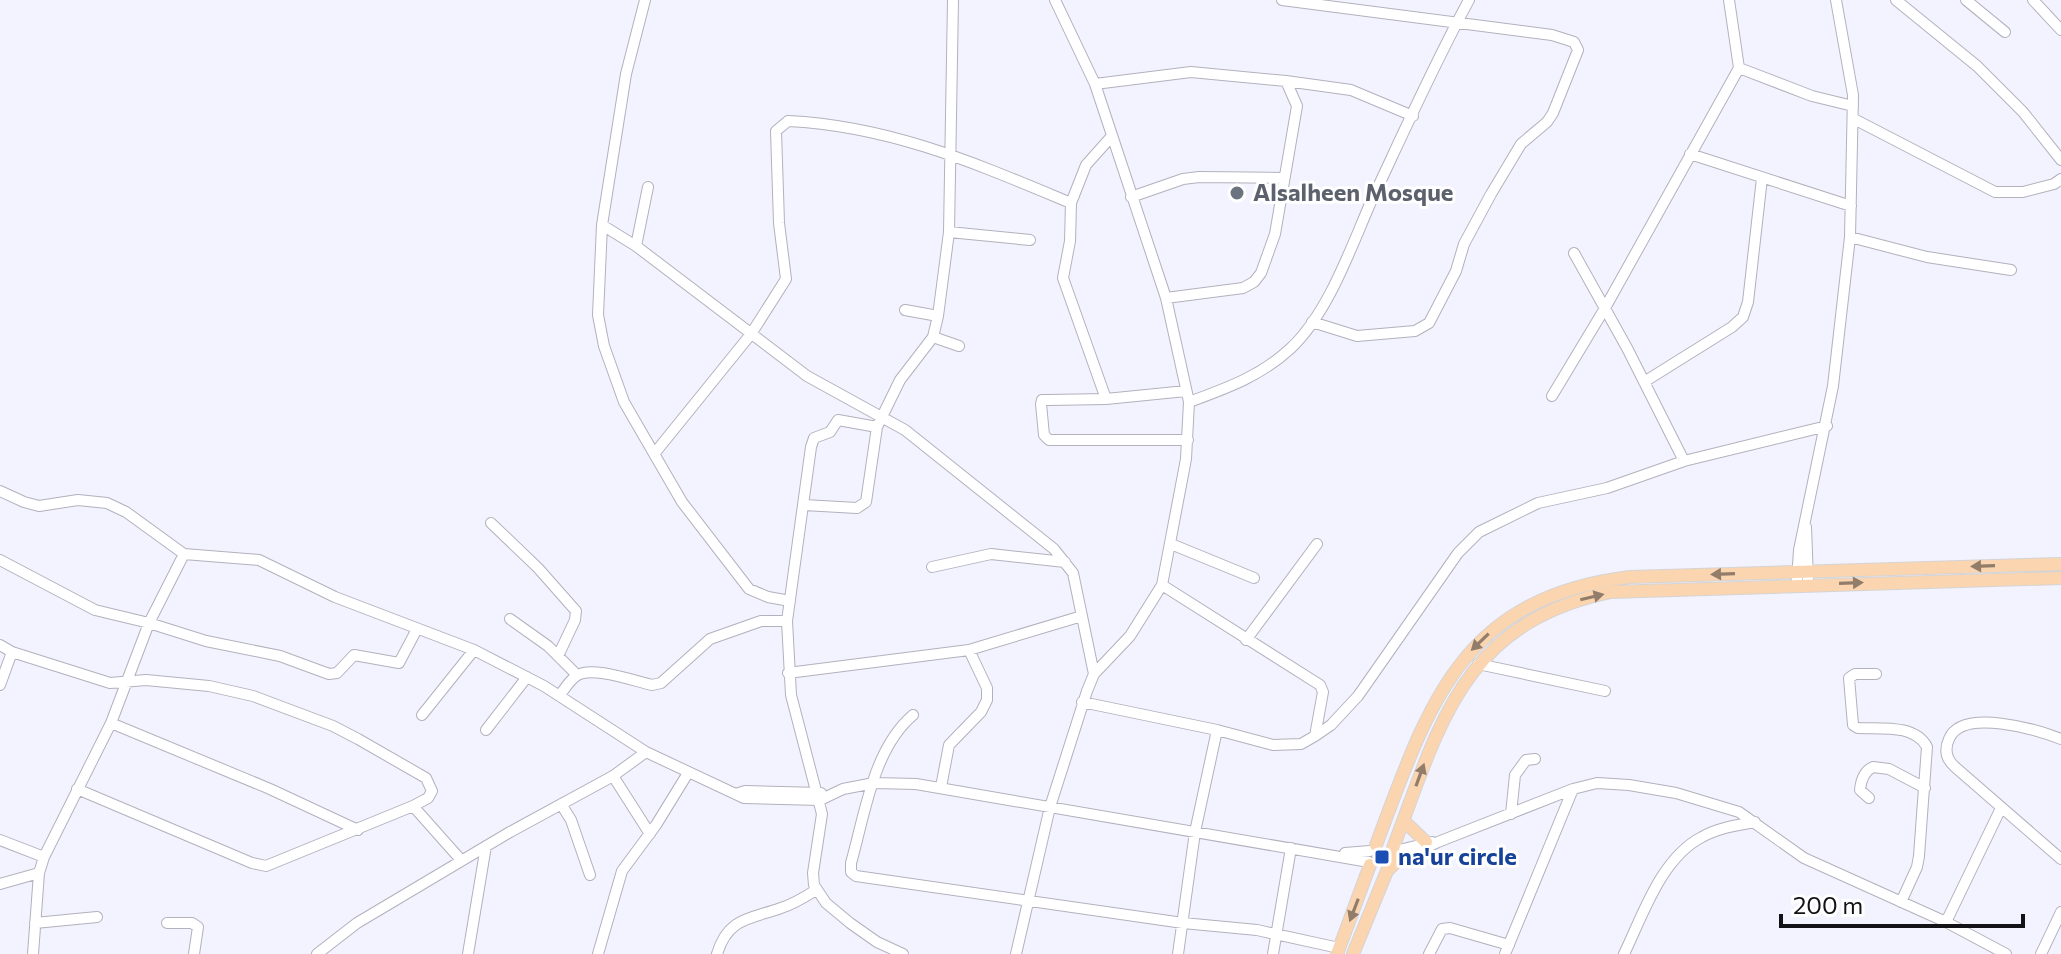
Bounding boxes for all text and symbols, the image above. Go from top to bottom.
place label: Alsalheen Mosque [1253,177,1454,206]
marker: Alsalheen Mosque [1228,184,1246,202]
one-way arrow [1970,560,1995,573]
one-way arrow [1710,568,1735,581]
one-way arrow [1839,577,1864,590]
one-way arrow [1579,590,1604,602]
one-way arrow [1471,633,1490,651]
one-way arrow [1415,763,1427,787]
place label: na'ur circle [1398,841,1517,870]
marker: na'ur circle [1373,848,1391,866]
scale bar [1781,878,2023,928]
text: 200 m [1793,890,1863,919]
one-way arrow [1347,898,1360,922]

